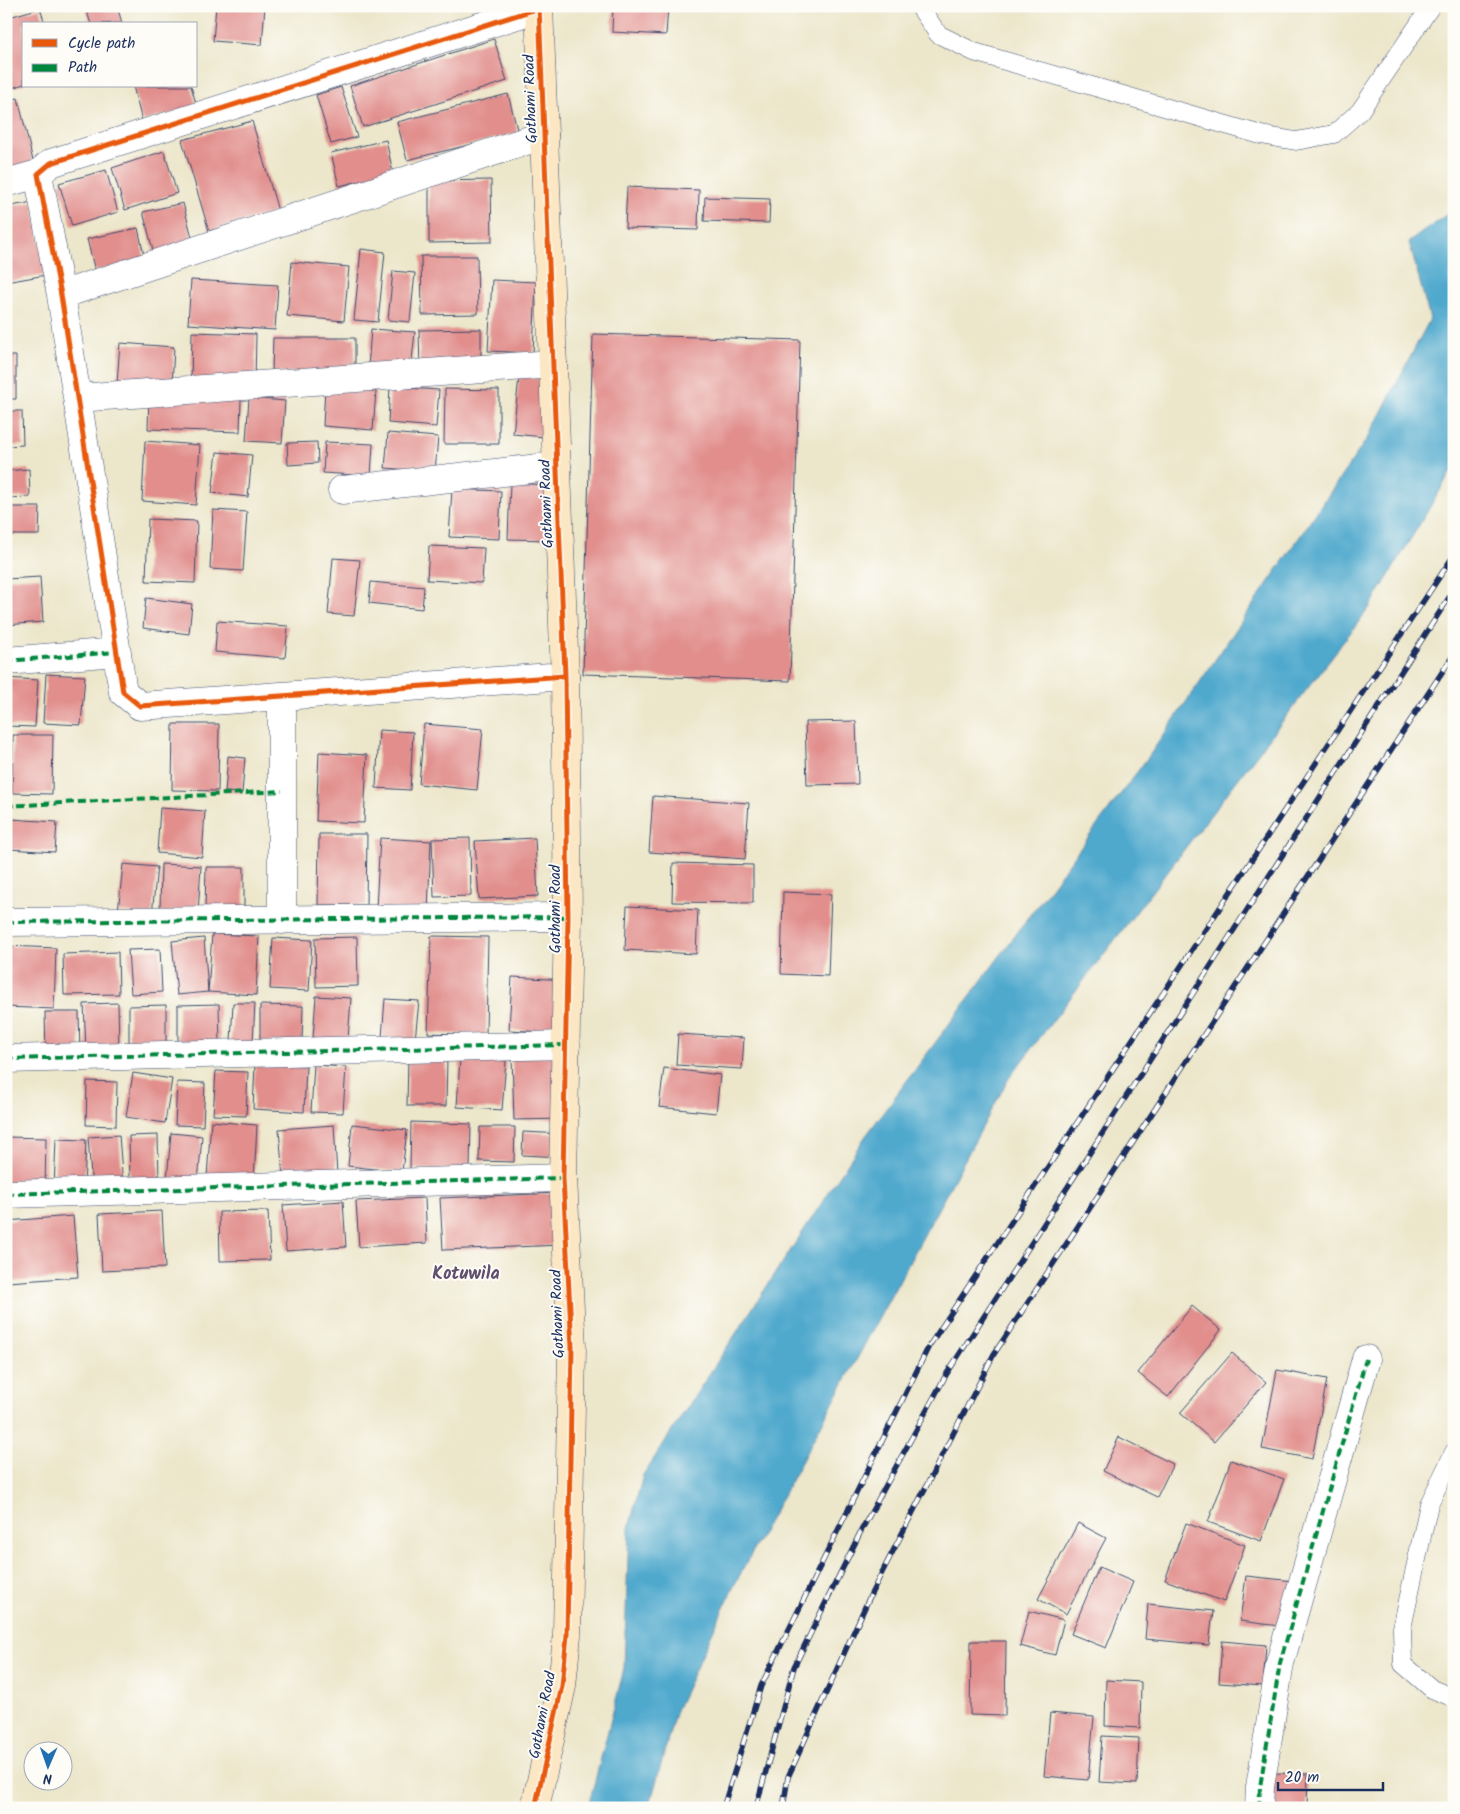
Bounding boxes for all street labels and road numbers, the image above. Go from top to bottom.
street label: Gothami Road [517,54,545,144]
street label: Gothami Road [533,459,561,549]
street label: Gothami Road [544,864,568,953]
street label: Gothami Road [544,1269,572,1359]
street label: Gothami Road [523,1669,563,1761]

